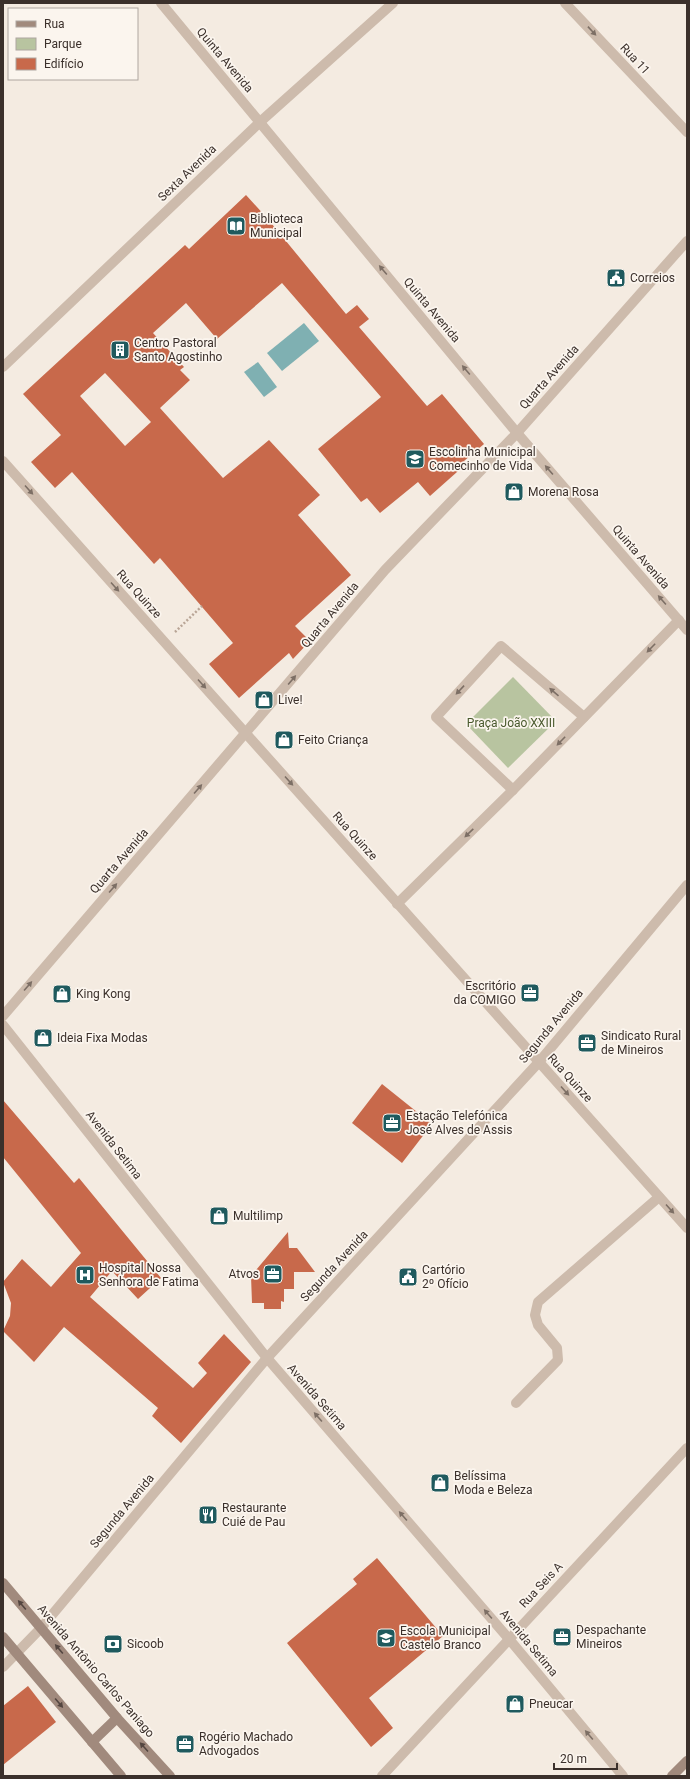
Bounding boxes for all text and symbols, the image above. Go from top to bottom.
legend [8,8,138,80]
text: Rua [44,17,65,31]
street label: Quinta Avenida [194,25,256,95]
one-way arrow [587,26,597,36]
text: Parque [44,37,82,51]
street label: Rua 11 [617,41,653,77]
text: Edifício [44,57,84,71]
street label: Sexta Avenida [155,142,219,204]
place label: Biblioteca Municipal [250,212,303,240]
library icon: Biblioteca Municipal [225,215,247,237]
one-way arrow [378,265,387,276]
public building icon: Correios [605,267,627,289]
place label: Correios [630,271,675,285]
street label: Quinta Avenida [401,275,463,345]
place label: Centro Pastoral Santo Agostinho [134,336,223,364]
building icon: Centro Pastoral Santo Agostinho [109,339,131,361]
street label: Quarta Avenida [516,342,582,412]
one-way arrow [461,365,470,376]
place label: Escolinha Municipal Comecinho de Vida [429,445,536,473]
school or university icon: Escolinha Municipal Comecinho de Vida [404,448,426,470]
one-way arrow [545,465,554,475]
shop icon: Morena Rosa [503,481,525,503]
one-way arrow [24,485,34,495]
place label: Morena Rosa [528,485,599,499]
street label: Quinta Avenida [609,522,673,592]
street label: Rua Quinze [114,567,164,621]
street label: Quarta Avenida [298,579,362,651]
one-way arrow [111,582,120,592]
one-way arrow [657,595,666,605]
one-way arrow [647,643,656,652]
one-way arrow [288,675,297,685]
one-way arrow [197,679,207,689]
one-way arrow [456,685,465,695]
one-way arrow [549,687,560,696]
shop icon: Live! [253,689,275,711]
place label: Live! [278,693,303,707]
park label: Praça João XXIII [467,716,555,730]
shop icon: Feito Criança [273,729,295,751]
place label: Feito Criança [298,733,368,747]
one-way arrow [556,736,566,746]
one-way arrow [284,776,293,786]
one-way arrow [194,784,203,795]
street label: Rua Quinze [330,809,380,863]
street label: Quarta Avenida [87,826,151,896]
one-way arrow [464,828,474,838]
one-way arrow [109,882,118,893]
place label: Escritório da COMIGO [453,979,516,1007]
one-way arrow [24,981,33,991]
office icon: Escritório da COMIGO [519,982,541,1004]
shop icon: King Kong [51,983,73,1005]
street label: Segunda Avenida [516,986,586,1066]
place label: King Kong [76,987,130,1001]
shop icon: Ideia Fixa Modas [32,1027,54,1049]
place label: Sindicato Rural de Mineiros [601,1029,681,1057]
place label: Ideia Fixa Modas [57,1031,148,1045]
office icon: Sindicato Rural de Mineiros [576,1032,598,1054]
street label: Rua Quinze [545,1051,595,1105]
one-way arrow [560,1086,569,1096]
street label: Avenida Setima [83,1108,145,1182]
place label: Estação Telefónica José Alves de Assis [406,1109,512,1137]
office icon: Estação Telefónica José Alves de Assis [381,1112,403,1134]
one-way arrow [665,1204,674,1214]
shop icon: Multilimp [208,1205,230,1227]
place label: Multilimp [233,1209,283,1223]
street label: Segunda Avenida [297,1228,371,1304]
place label: Hospital Nossa Senhora de Fatima [99,1261,199,1289]
office icon: Atvos [262,1263,284,1285]
place label: Cartório 2º Ofício [422,1263,469,1291]
hospital icon: Hospital Nossa Senhora de Fatima [74,1264,96,1286]
public building icon: Cartório 2º Ofício [397,1266,419,1288]
place label: Atvos [229,1267,259,1281]
street label: Avenida Setima [285,1361,349,1433]
one-way arrow [314,1413,323,1422]
place label: Belíssima Moda e Beleza [454,1469,533,1497]
street label: Segunda Avenida [87,1471,157,1551]
shop icon: Belíssima Moda e Beleza [429,1472,451,1494]
place label: Restaurante Cuié de Pau [222,1501,286,1529]
restaurant icon: Restaurante Cuié de Pau [197,1504,219,1526]
one-way arrow [398,1511,407,1521]
street label: Rua Seis A [516,1559,566,1611]
one-way arrow [17,1600,26,1611]
street label: Avenida Antônio Carlos Paniago [35,1602,157,1740]
street label: Avenida Setima [497,1607,561,1679]
one-way arrow [483,1609,492,1620]
place label: Despachante Mineiros [576,1623,646,1651]
place label: Escola Municipal Castelo Branco [400,1624,491,1652]
office icon: Despachante Mineiros [551,1626,573,1648]
school or university icon: Escola Municipal Castelo Branco [375,1627,397,1649]
bank icon: Sicoob [102,1633,124,1655]
place label: Sicoob [127,1637,164,1651]
one-way arrow [54,1643,63,1654]
shop icon: Pneucar [504,1693,526,1715]
place label: Pneucar [529,1697,573,1711]
one-way arrow [55,1698,64,1709]
place label: Rogério Machado Advogados [199,1730,293,1758]
one-way arrow [585,1730,594,1741]
office icon: Rogério Machado Advogados [174,1733,196,1755]
one-way arrow [139,1742,148,1752]
scale bar [554,1745,617,1771]
text: 20 m [560,1752,587,1766]

